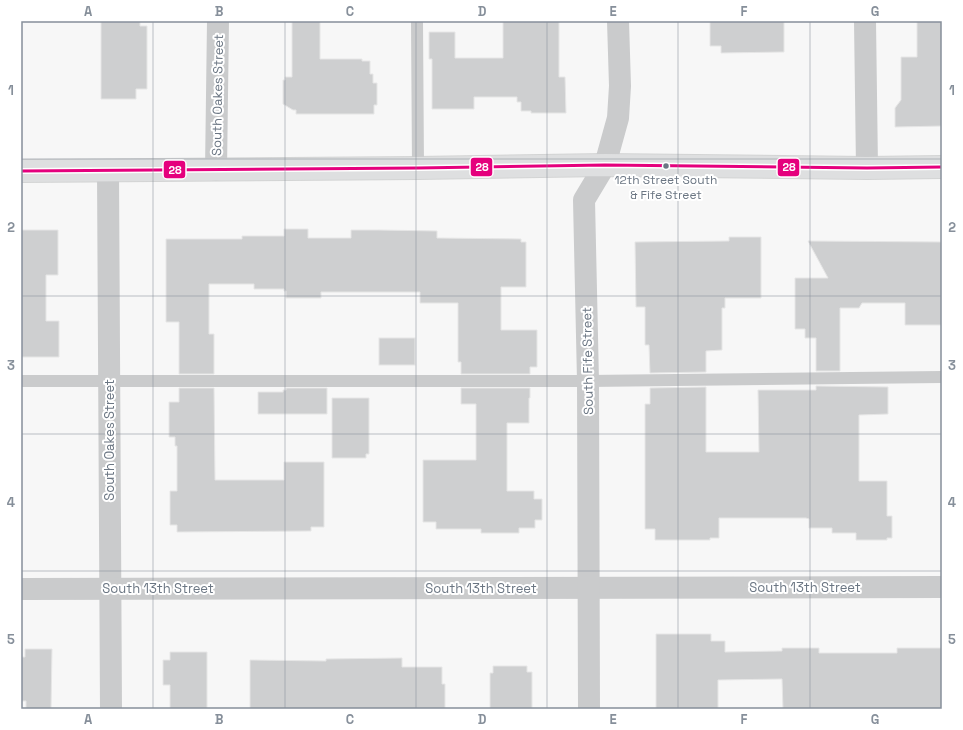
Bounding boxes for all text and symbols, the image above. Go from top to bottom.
text: A [84,3,93,20]
text: B [215,3,224,20]
text: C [346,3,354,20]
text: D [478,3,487,20]
text: E [609,3,617,20]
text: F [741,3,748,20]
text: G [871,3,879,20]
street label: South Oakes Street [208,34,227,156]
text: 1 [8,82,14,99]
text: 1 [949,82,955,99]
line badge: 28 [470,157,493,177]
line badge: 28 [777,158,800,177]
line badge: 28 [163,160,186,179]
text: 28 [475,160,489,174]
text: 28 [782,160,796,174]
marker: 12th Street South & Fife Street [661,161,671,171]
text: 28 [168,163,182,177]
place label: 12th Street South & Fife Street [615,172,717,203]
text: 2 [7,219,15,236]
text: 2 [948,219,956,236]
street label: South Fife Street [578,307,597,415]
text: 3 [7,357,15,374]
text: 3 [948,357,956,374]
street label: South Oakes Street [101,379,118,501]
text: 4 [7,494,15,511]
text: 4 [948,494,956,511]
street label: South 13th Street [749,579,861,596]
street label: South 13th Street [102,580,214,597]
street label: South 13th Street [425,580,537,597]
text: 5 [7,631,15,648]
text: 5 [948,631,956,648]
text: A [84,711,93,728]
text: B [215,711,224,728]
text: C [346,711,354,728]
text: D [478,711,487,728]
text: E [609,711,617,728]
text: F [741,711,748,728]
text: G [871,711,879,728]

